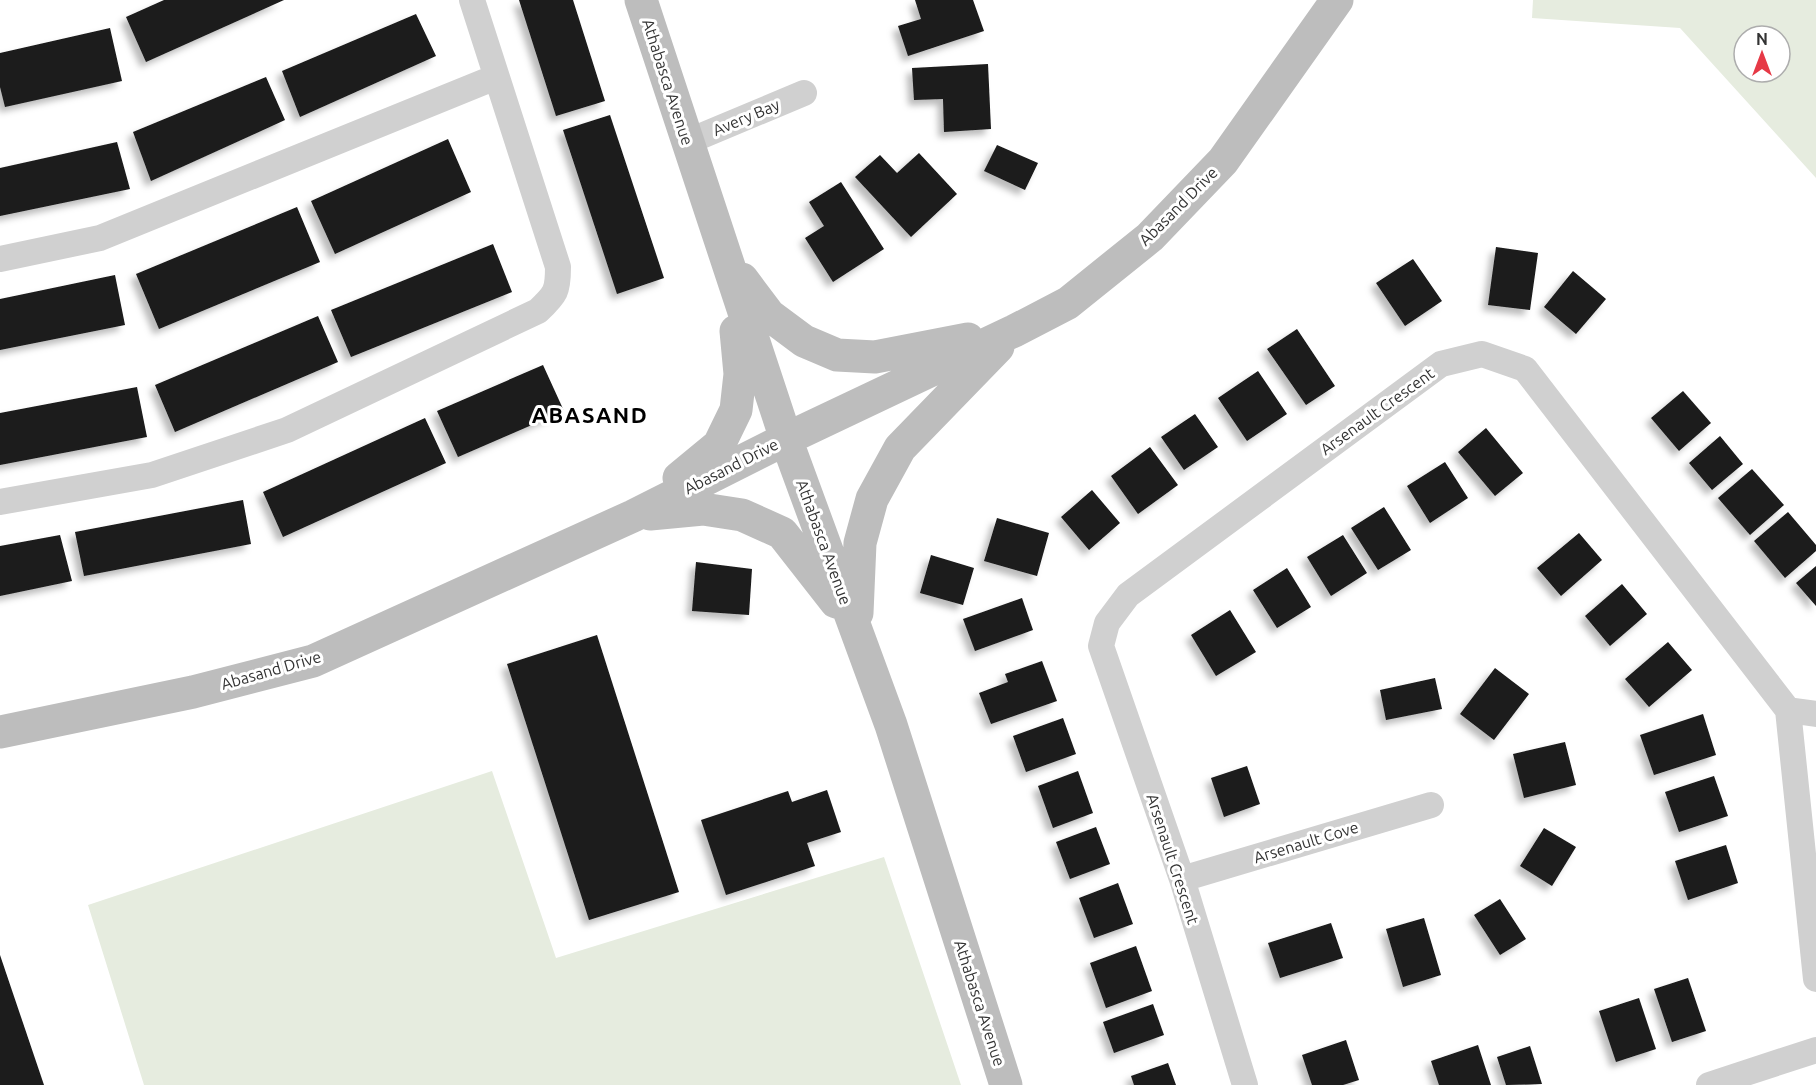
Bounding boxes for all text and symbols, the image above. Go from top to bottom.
street label: Athabasca Avenue [639,17,697,147]
north arrow [1732,24,1792,84]
text: N [1756,30,1768,48]
street label: Avery Bay [710,95,782,139]
street label: Abasand Drive [1135,163,1221,249]
street label: Arsenault Crescent [1317,363,1438,458]
district label: ABASAND [532,402,648,427]
street label: Abasand Drive [681,435,781,497]
street label: Athabasca Avenue [793,477,855,607]
street label: Abasand Drive [219,647,323,693]
street label: Arsenault Crescent [1143,791,1203,927]
street label: Arsenault Cove [1251,818,1361,866]
street label: Athabasca Avenue [951,938,1009,1068]

